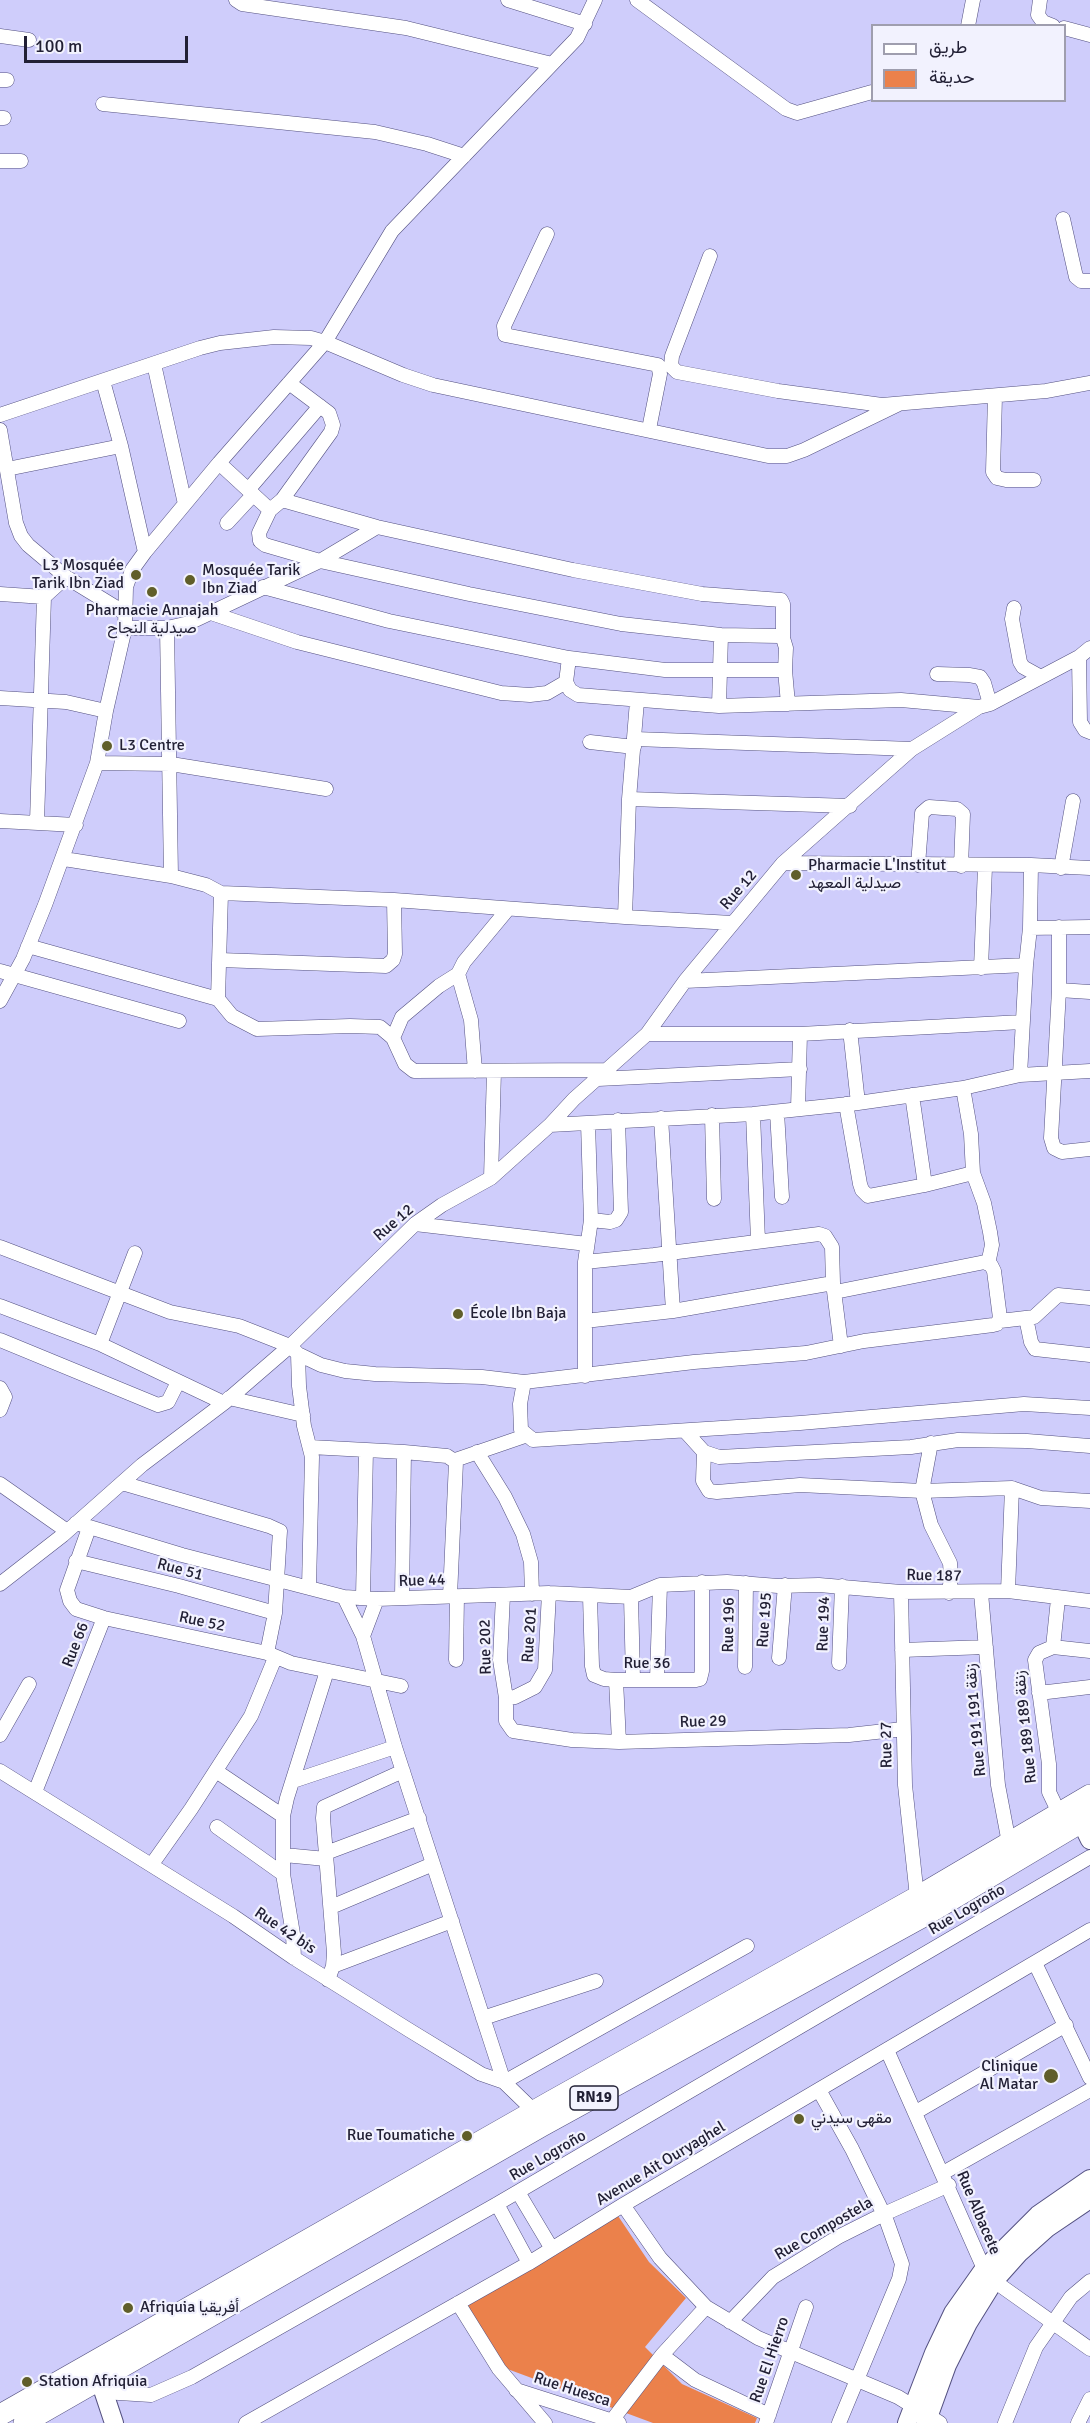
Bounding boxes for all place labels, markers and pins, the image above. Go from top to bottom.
place label: L3 Mosquée Tarik Ibn Ziad [32,556,124,594]
place label: Mosquée Tarik Ibn Ziad [202,561,300,599]
marker: L3 Mosquée Tarik Ibn Ziad [129,568,143,582]
marker: Mosquée Tarik Ibn Ziad [183,573,197,587]
marker: Pharmacie Annajah صيدلية النجاح [145,585,159,599]
place label: Pharmacie Annajah صيدلية النجاح [86,601,218,639]
place label: L3 Centre [119,736,185,756]
marker: L3 Centre [100,739,114,753]
place label: Pharmacie L'Institut صيدلية المعهد [808,856,946,894]
marker: Pharmacie L'Institut صيدلية المعهد [789,868,803,882]
place label: École Ibn Baja [470,1304,566,1324]
marker: École Ibn Baja [451,1307,465,1321]
place label: Clinique Al Matar [980,2057,1038,2095]
marker: Clinique Al Matar [1042,2067,1060,2085]
place label: مقهى سيدني [811,2109,892,2129]
marker: مقهى سيدني [792,2112,806,2126]
place label: Rue Toumatiche [347,2126,455,2146]
marker: Rue Toumatiche [460,2129,474,2143]
place label: Afriquia أفريقيا [140,2298,239,2318]
marker: Afriquia أفريقيا [121,2301,135,2315]
place label: Station Afriquia [39,2372,147,2392]
marker: Station Afriquia [20,2375,34,2389]

